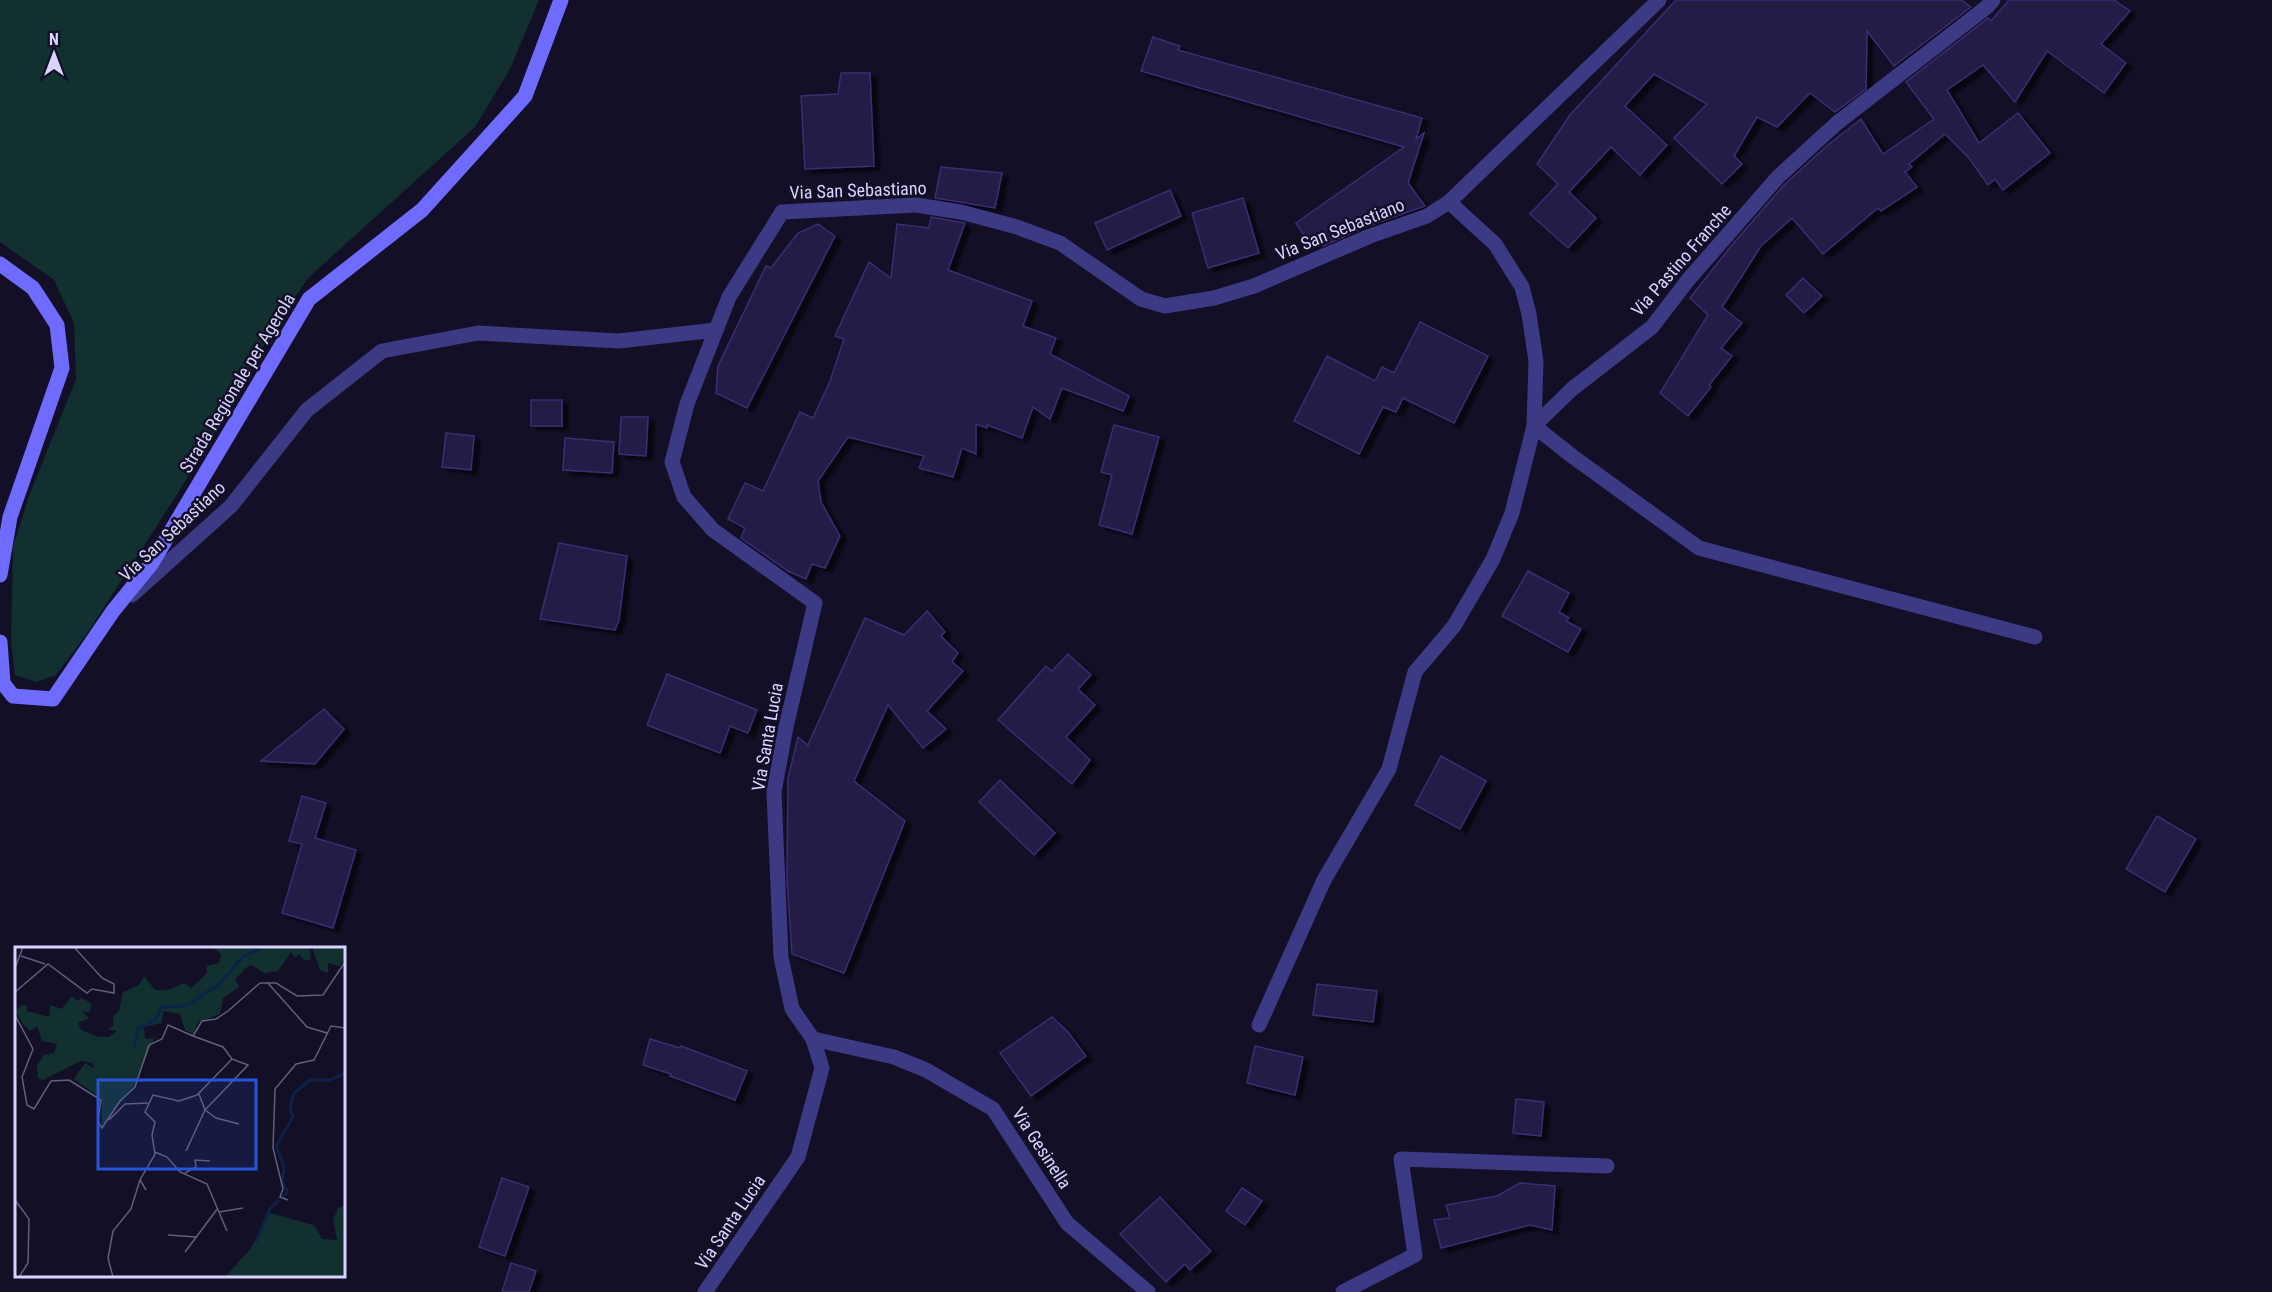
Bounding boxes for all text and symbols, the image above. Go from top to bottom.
north arrow [24,24,84,84]
text: N [49,30,59,49]
street label: Via San Sebastiano [789,177,927,203]
street label: Via San Sebastiano [1273,194,1407,264]
street label: Via Pastino Franche [1627,200,1735,320]
street label: Strada Regionale per Agerola [175,289,299,477]
street label: Via San Sebastiano [115,477,229,585]
street label: Via Santa Lucia [747,681,787,793]
inset map [15,947,345,1277]
street label: Via Gesinella [1008,1104,1076,1192]
street label: Via Santa Lucia [691,1171,769,1273]

